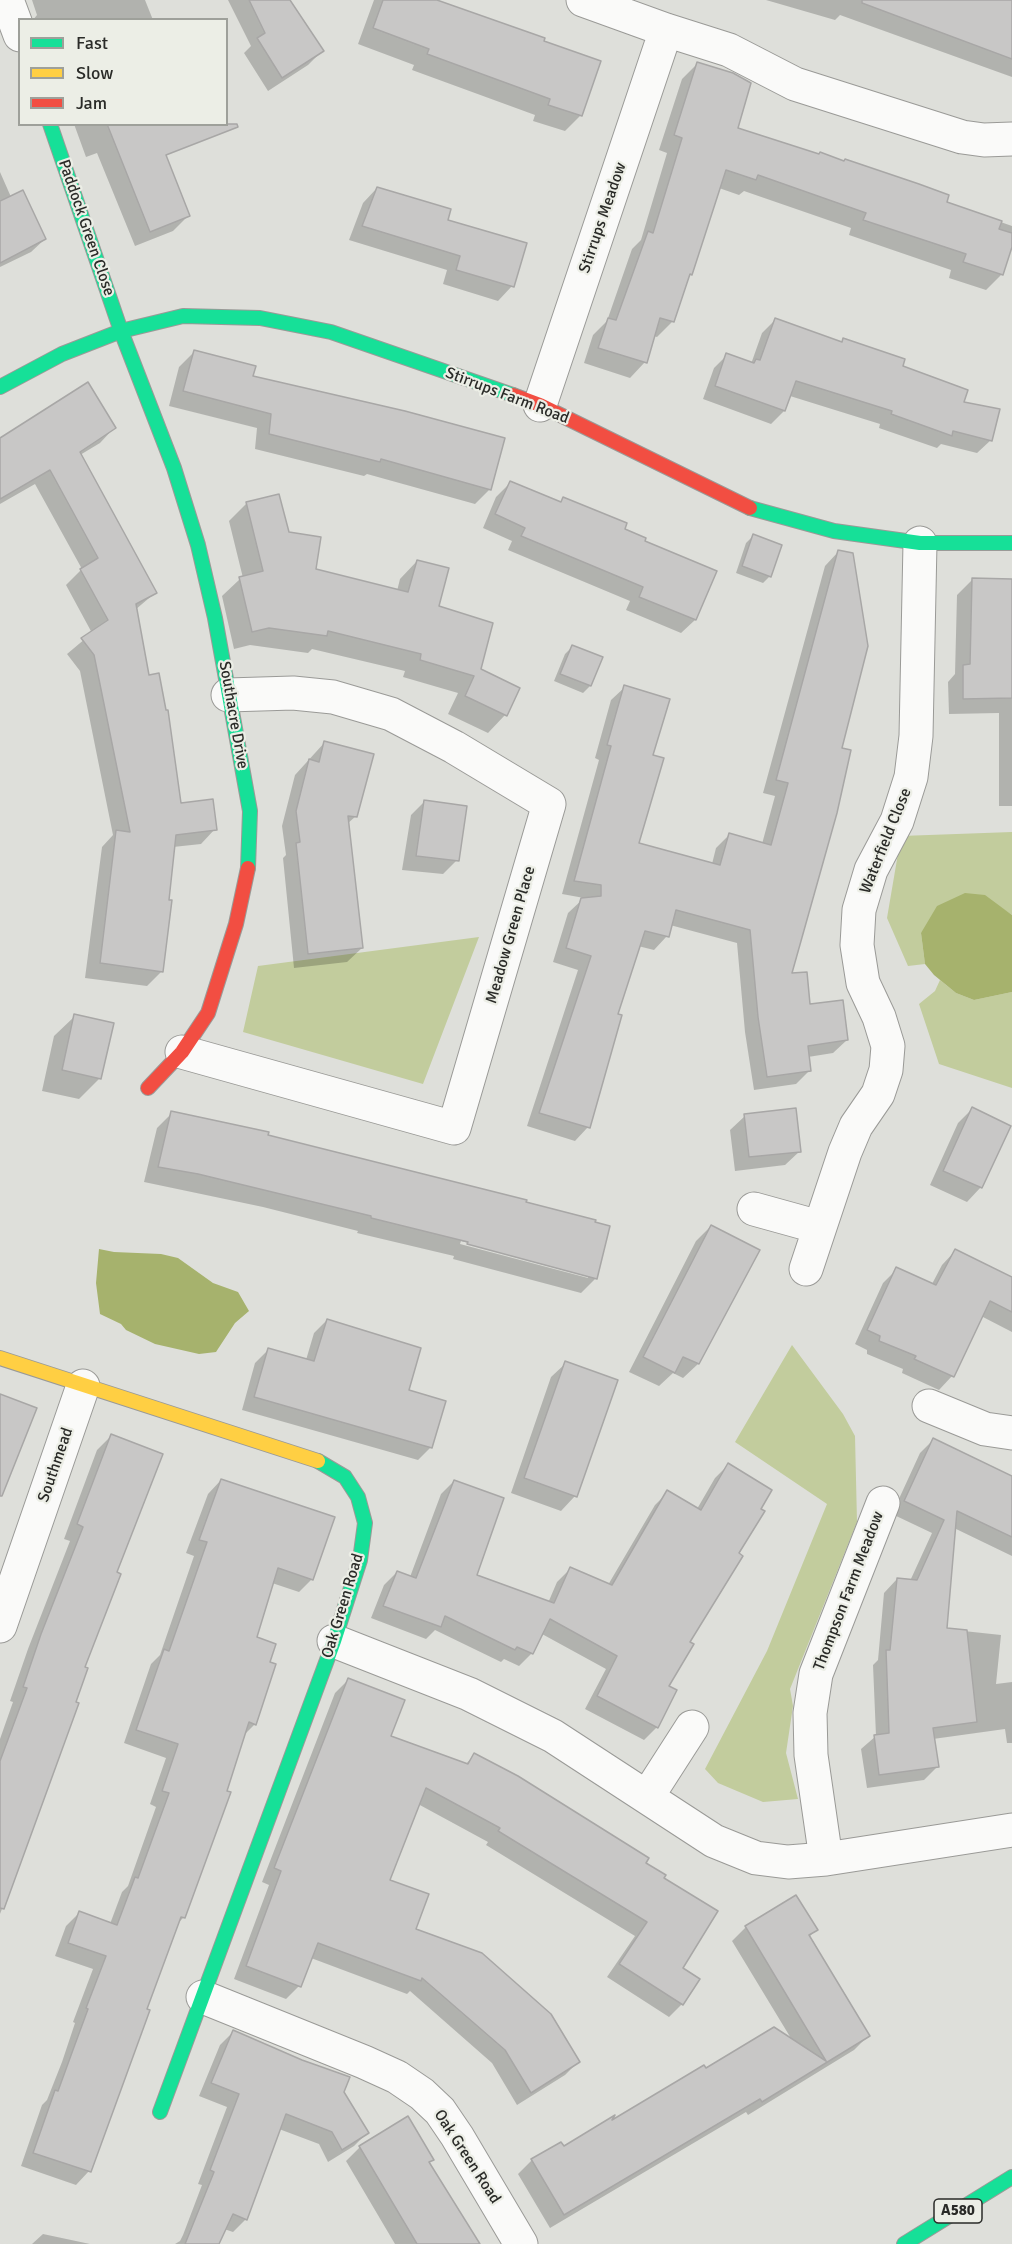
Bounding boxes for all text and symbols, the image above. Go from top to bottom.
legend [18,18,228,126]
text: Fast [76,32,108,54]
text: Slow [76,62,113,84]
text: Jam [76,92,107,114]
street label: Paddock Green Close [54,157,118,299]
street label: Stirrups Meadow [575,160,631,276]
street label: Stirrups Farm Road [443,364,571,428]
street label: Southacre Drive [214,660,252,770]
street label: Waterfield Close [856,785,916,897]
street label: Meadow Green Place [482,864,540,1006]
street label: Southmead [34,1425,78,1505]
street label: Thompson Farm Meadow [810,1509,888,1673]
street label: Oak Green Road [318,1551,368,1661]
street label: Oak Green Road [429,2106,505,2208]
road number: A580 [934,2199,982,2223]

